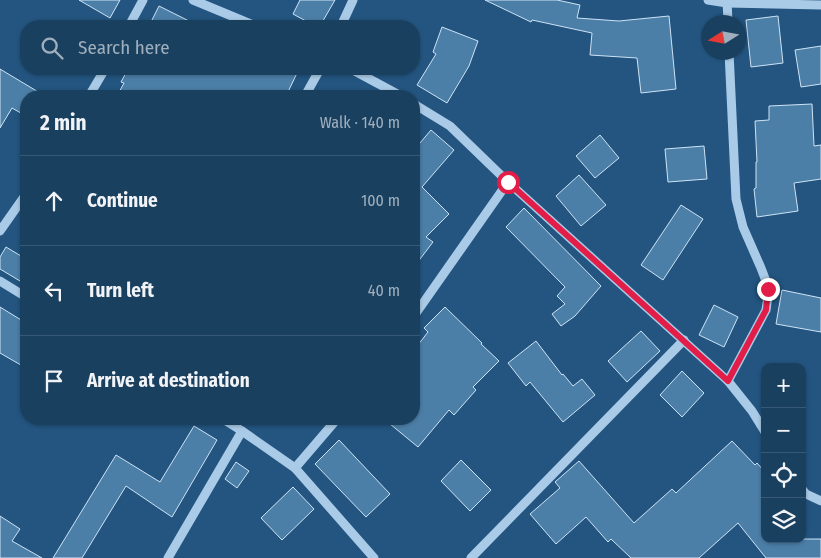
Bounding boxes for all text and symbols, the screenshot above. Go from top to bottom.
north arrow [701,15,746,60]
search box [20,20,420,75]
icon: search [38,34,66,62]
text: Search here [78,36,170,59]
text: 2 min [40,110,87,136]
text: Walk · 140 m [320,113,400,132]
route start [497,171,520,194]
icon: ahead [40,187,68,215]
text: Continue [87,189,158,212]
text: 100 m [361,191,400,210]
icon: left [40,277,68,305]
route end [757,278,780,301]
text: Turn left [87,279,154,302]
text: 40 m [368,281,400,300]
map controls [761,363,806,543]
button: + [761,363,806,408]
icon: arrive [40,367,68,395]
text: Arrive at destination [87,369,250,392]
button: − [761,408,806,453]
button: locate [761,453,806,498]
button: layers [761,498,806,543]

